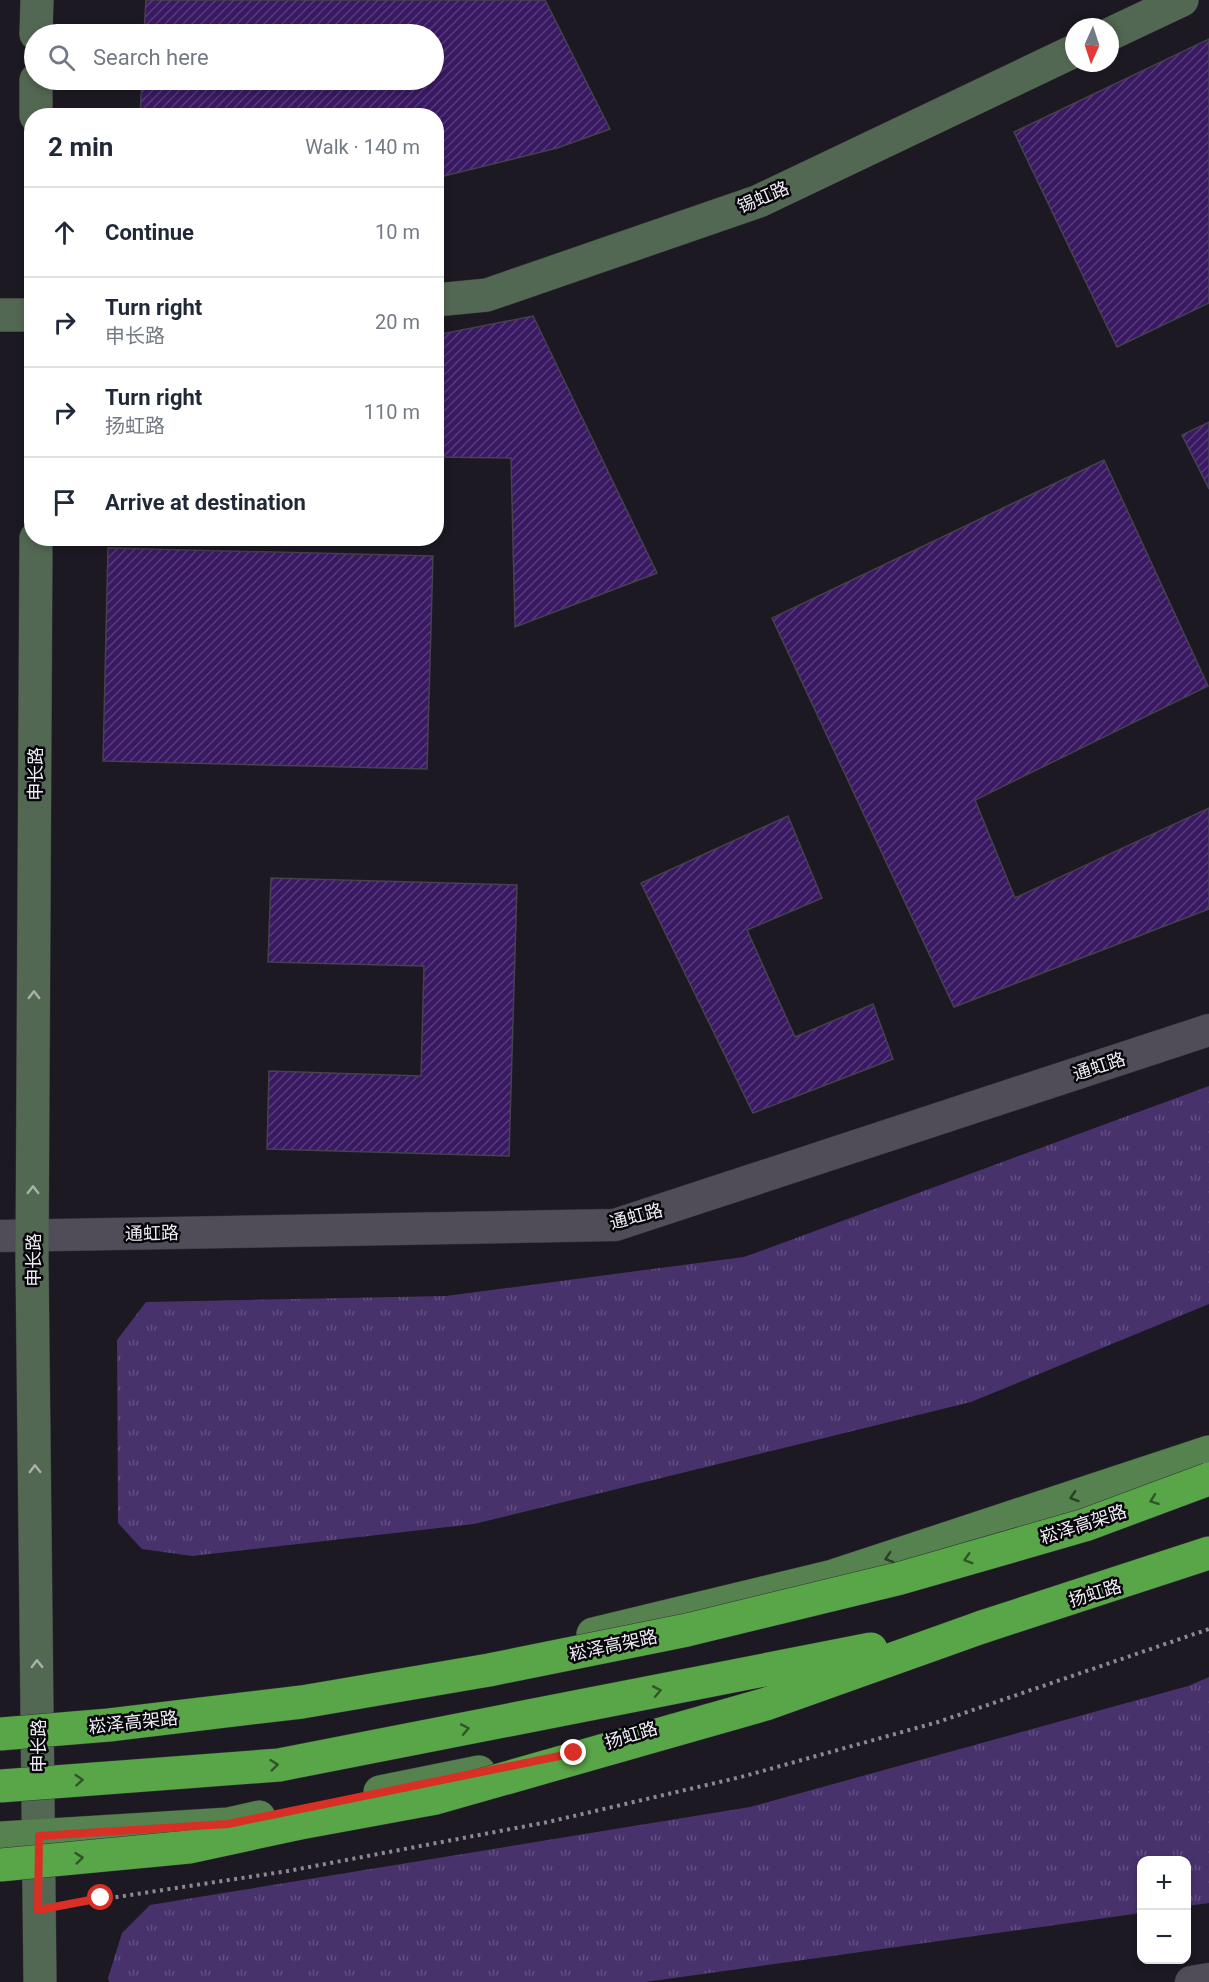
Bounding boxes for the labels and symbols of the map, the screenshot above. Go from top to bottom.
north arrow [1065,18,1119,72]
street label: 锡虹路 [734,177,792,217]
street label: 申长路 [25,747,46,801]
one-way arrow [28,990,40,999]
street label: 通虹路 [1070,1048,1128,1084]
one-way arrow [27,1185,39,1194]
street label: 通虹路 [607,1199,665,1233]
street label: 通虹路 [125,1222,179,1244]
street label: 申长路 [23,1233,44,1287]
one-way arrow [29,1464,41,1473]
one-way arrow [1069,1489,1080,1502]
one-way arrow [1149,1492,1160,1505]
street label: 崧泽高架路 [1037,1500,1129,1548]
one-way arrow [884,1551,895,1563]
one-way arrow [964,1552,974,1564]
street label: 扬虹路 [1066,1575,1124,1611]
street label: 崧泽高架路 [567,1625,659,1665]
one-way arrow [31,1659,44,1668]
one-way arrow [651,1685,661,1698]
street label: 崧泽高架路 [87,1707,179,1737]
street label: 扬虹路 [602,1717,660,1753]
street label: 申长路 [28,1719,49,1773]
one-way arrow [460,1723,470,1736]
route end [560,1739,586,1765]
one-way arrow [269,1759,278,1772]
one-way arrow [75,1774,84,1787]
one-way arrow [75,1852,84,1865]
route start [87,1884,113,1910]

